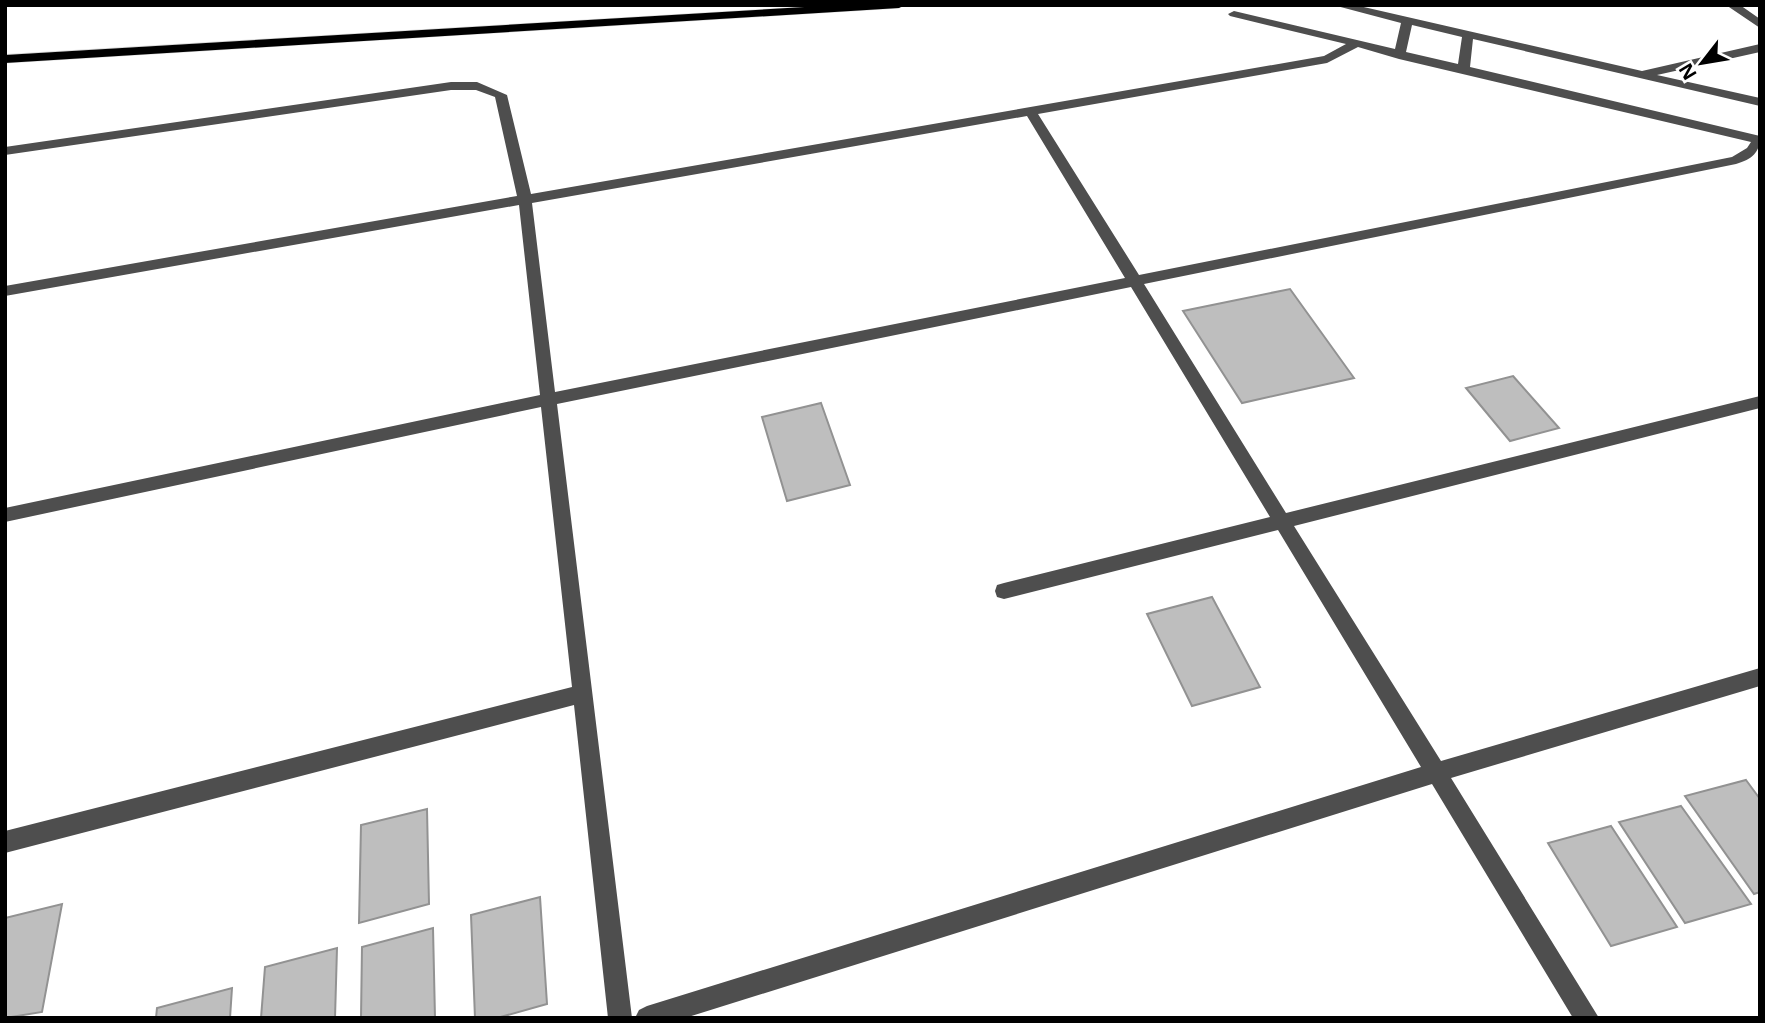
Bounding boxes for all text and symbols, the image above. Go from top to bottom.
north arrow [1667,28,1737,98]
text: N [1672,58,1703,85]

